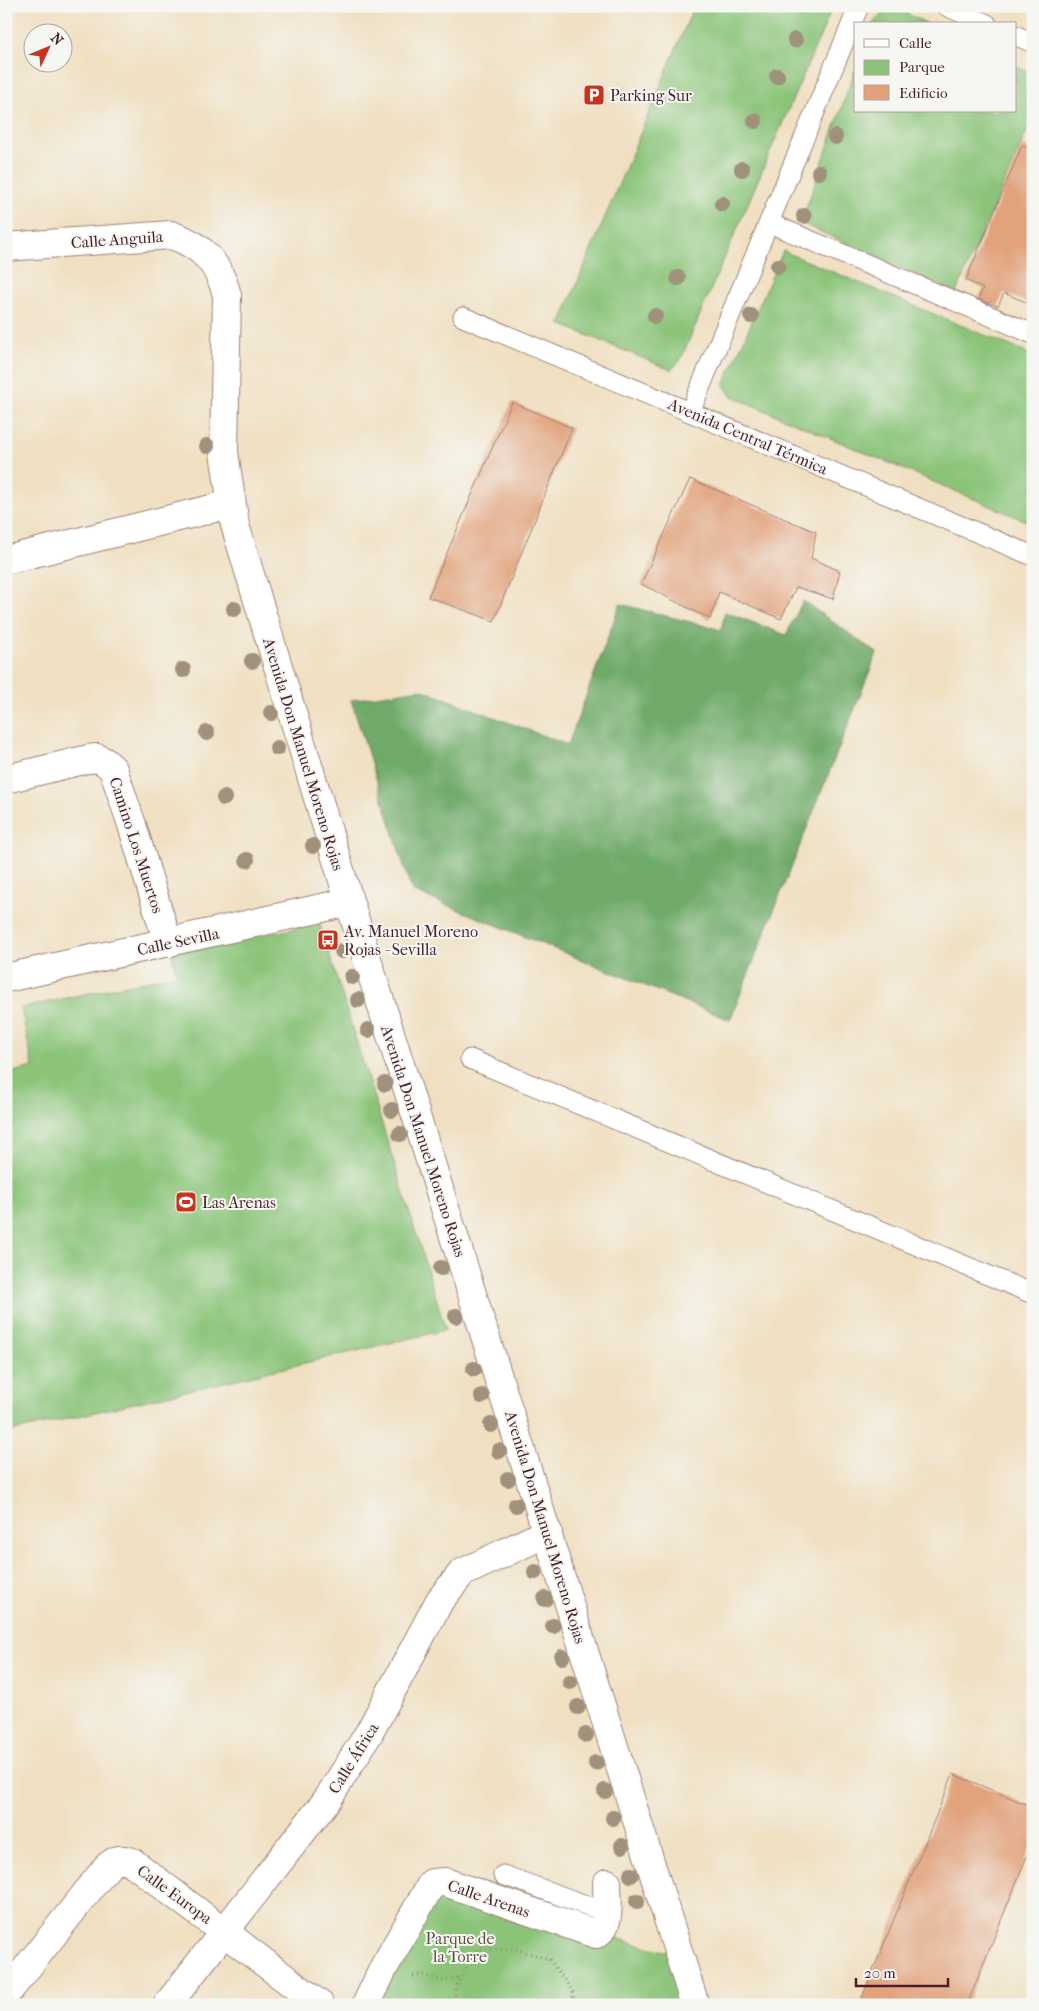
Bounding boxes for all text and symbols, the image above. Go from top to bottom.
north arrow [22,22,72,72]
legend [854,22,1016,112]
text: N [47,30,67,49]
text: Calle [899,34,932,52]
text: Parque [899,58,945,76]
parking icon: Parking Sur [582,83,606,107]
text: Edificio [899,84,948,102]
place label: Parking Sur [610,86,692,105]
street label: Calle Anguila [70,227,164,252]
street label: Avenida Central Térmica [664,394,831,479]
street label: Avenida Don Manuel Moreno Rojas [259,634,348,873]
street label: Camino Los Muertos [106,775,168,916]
place label: Av. Manuel Moreno Rojas - Sevilla [343,922,478,959]
street label: Calle Sevilla [135,923,221,959]
bus stop icon: Av. Manuel Moreno Rojas - Sevilla [316,928,340,952]
street label: Avenida Don Manuel Moreno Rojas [377,1022,470,1259]
sports icon: Las Arenas [174,1190,198,1214]
place label: Las Arenas [202,1193,276,1212]
street label: Avenida Don Manuel Moreno Rojas [501,1407,590,1646]
street label: Calle África [323,1718,383,1797]
street label: Calle Europa [134,1861,216,1928]
street label: Calle Arenas [445,1876,533,1921]
park label: Parque de la Torre [426,1929,495,1966]
scale bar [856,1956,949,1988]
text: 20 m [864,1964,896,1982]

